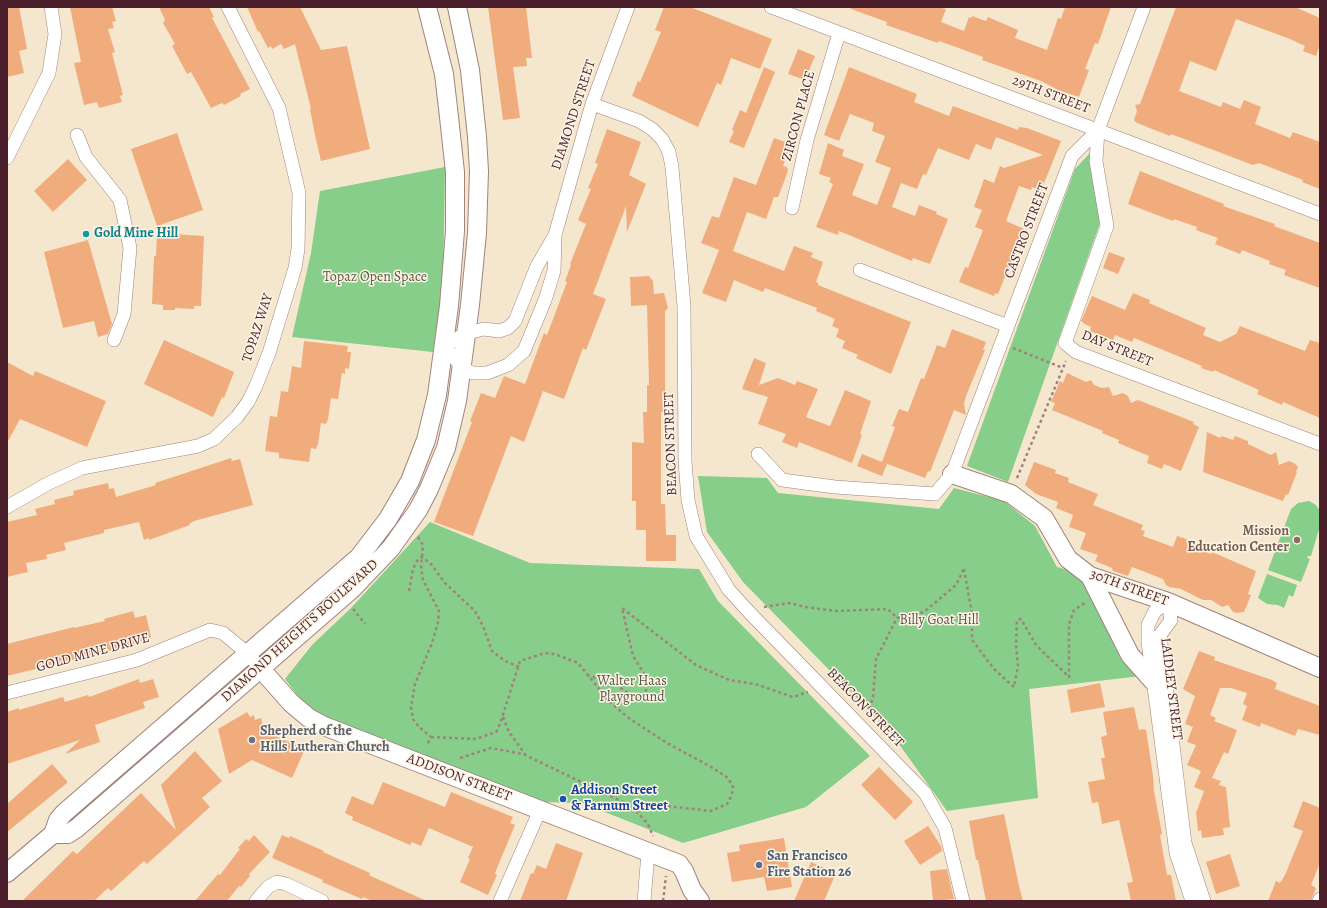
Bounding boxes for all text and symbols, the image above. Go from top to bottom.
street label: DIAMOND STREET [548,58,600,172]
street label: ZIRCON PLACE [779,69,819,163]
street label: 29TH STREET [1010,73,1092,117]
street label: CASTRO STREET [1001,181,1053,281]
place label: Gold Mine Hill [94,226,178,242]
marker: Gold Mine Hill [81,229,91,239]
park label: Topaz Open Space [323,270,427,286]
street label: TOPAZ WAY [239,292,277,364]
street label: DAY STREET [1079,327,1155,371]
street label: BEACON STREET [661,392,681,496]
place label: Mission Education Center [1187,524,1289,556]
marker: Mission Education Center [1292,535,1302,545]
street label: DIAMOND HEIGHTS BOULEVARD [218,556,382,706]
street label: 30TH STREET [1088,566,1170,610]
park label: Billy Goat Hill [899,613,979,629]
street label: GOLD MINE DRIVE [34,630,152,676]
street label: LAIDLEY STREET [1156,637,1186,741]
street label: BEACON STREET [823,665,907,751]
park label: Walter Haas Playground [597,674,667,706]
place label: Shepherd of the Hills Lutheran Church [260,724,390,756]
marker: Shepherd of the Hills Lutheran Church [247,735,257,745]
street label: ADDISON STREET [404,750,514,806]
place label: Addison Street & Farnum Street [571,783,668,816]
marker: Addison Street & Farnum Street [558,794,568,804]
place label: San Francisco Fire Station 26 [767,849,851,882]
marker: San Francisco Fire Station 26 [754,860,764,870]

